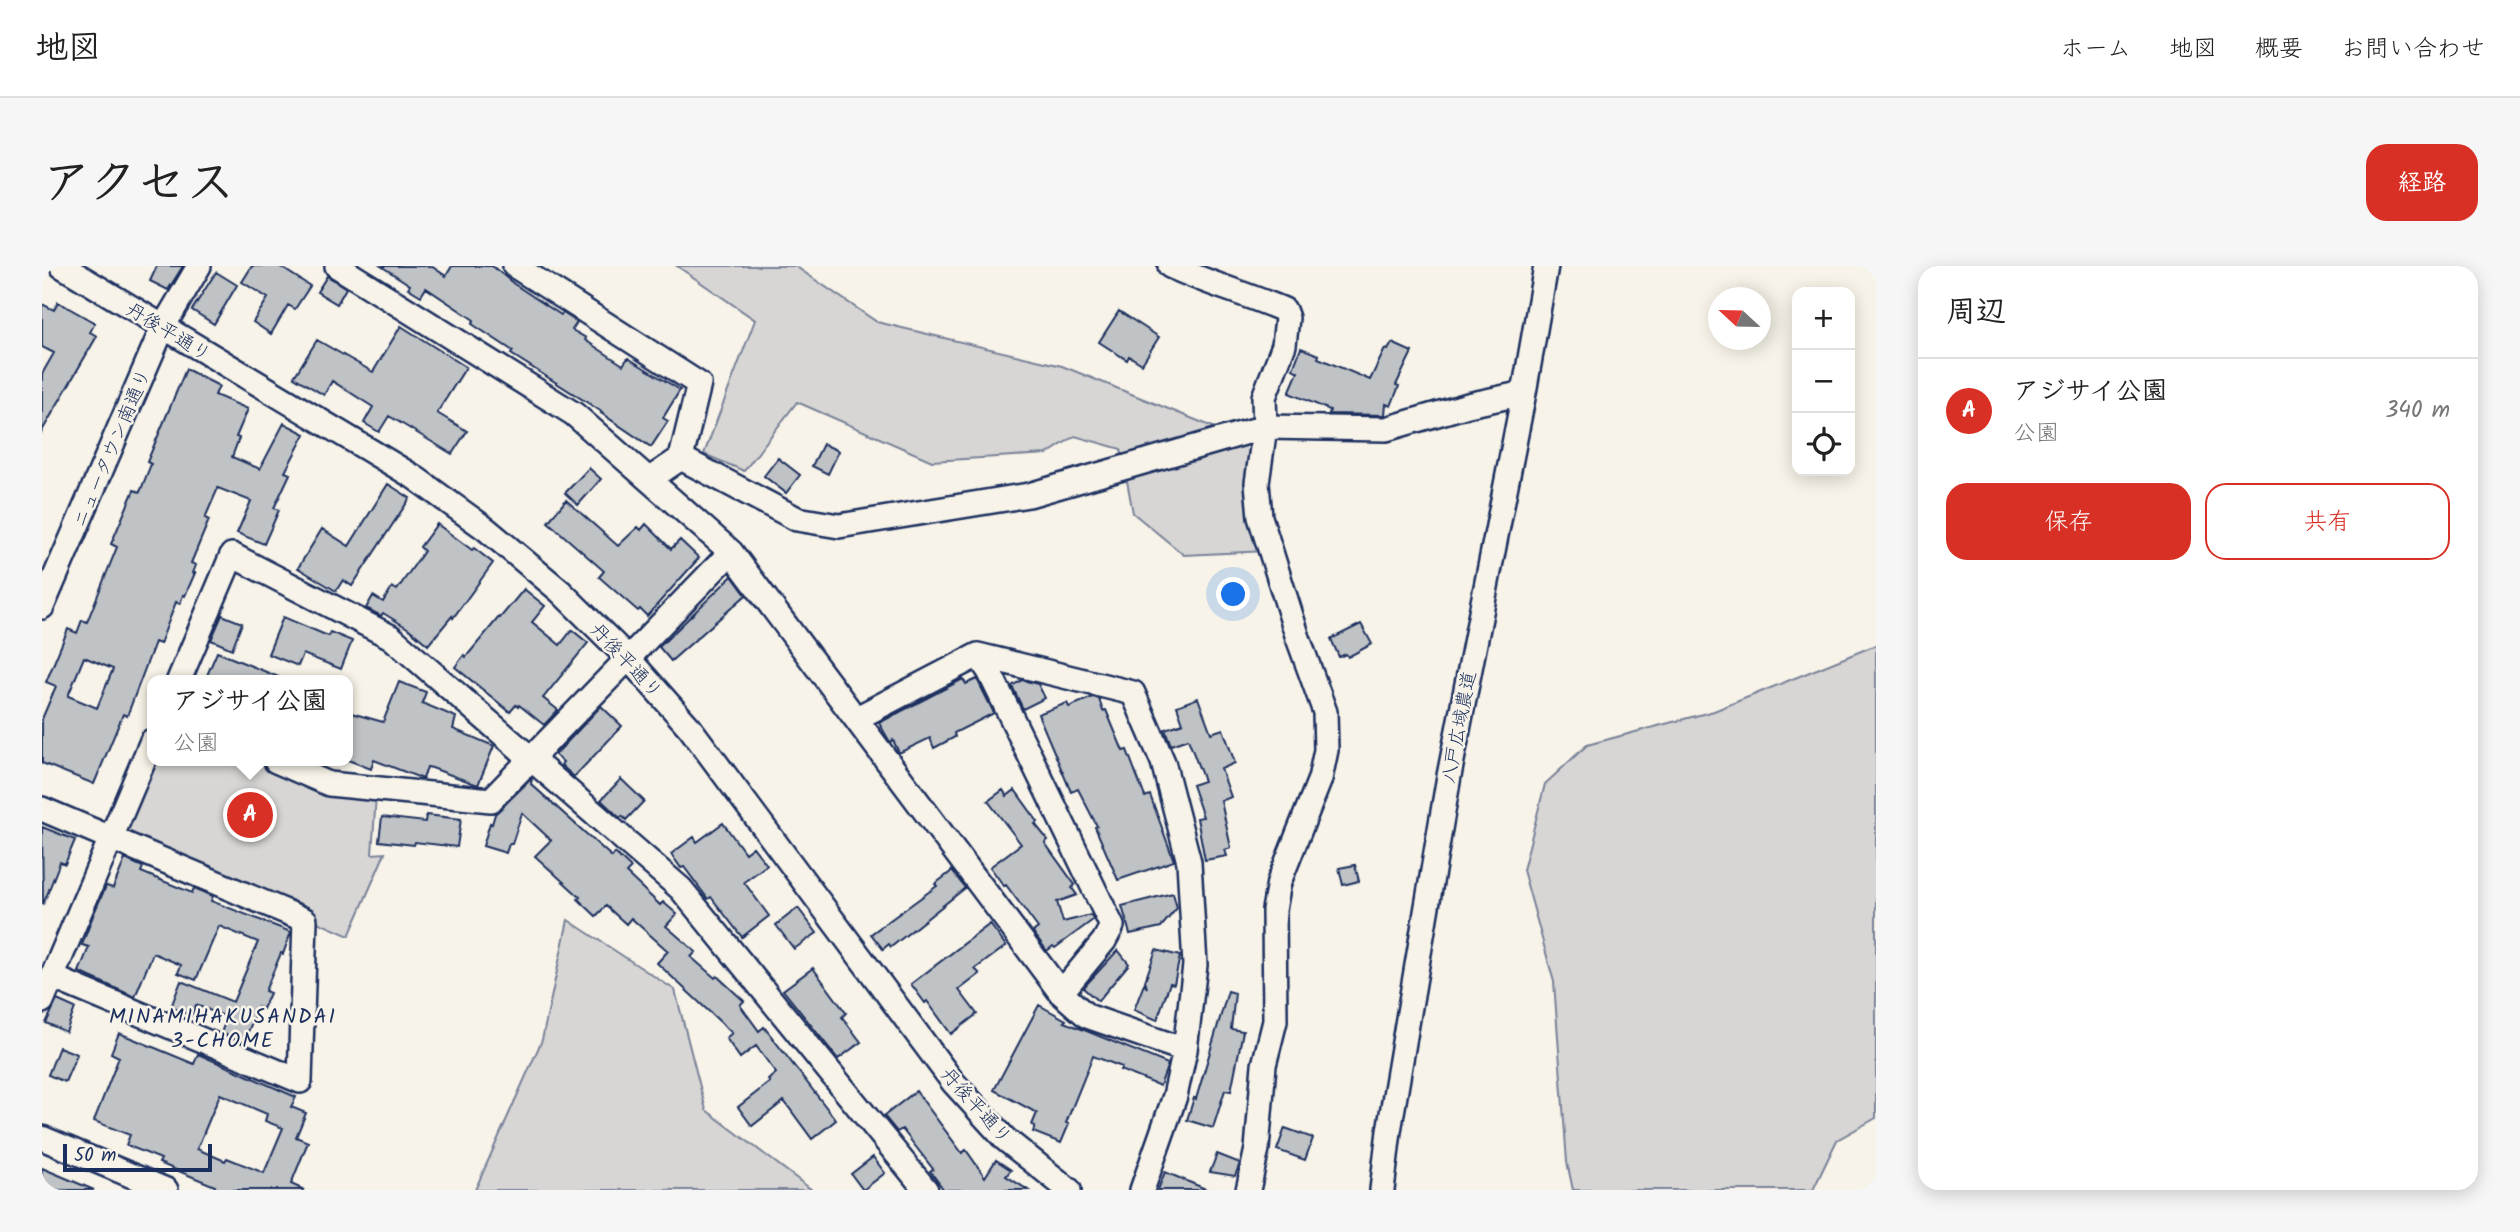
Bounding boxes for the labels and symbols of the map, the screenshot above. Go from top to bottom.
north arrow [1708,287,1771,350]
street label: 丹後平通り [120,295,216,370]
street label: ニュータウン南通り [66,364,160,533]
your location [1216,577,1250,611]
street label: 丹後平通り [582,616,669,706]
street label: 八戸広域農道 [1434,669,1486,786]
pin: A [227,789,273,841]
district label: MINAMIHAKUSANDAI 3-CHOME [109,1001,337,1058]
street label: 丹後平通り [933,1061,1018,1152]
scale bar [63,1141,212,1173]

